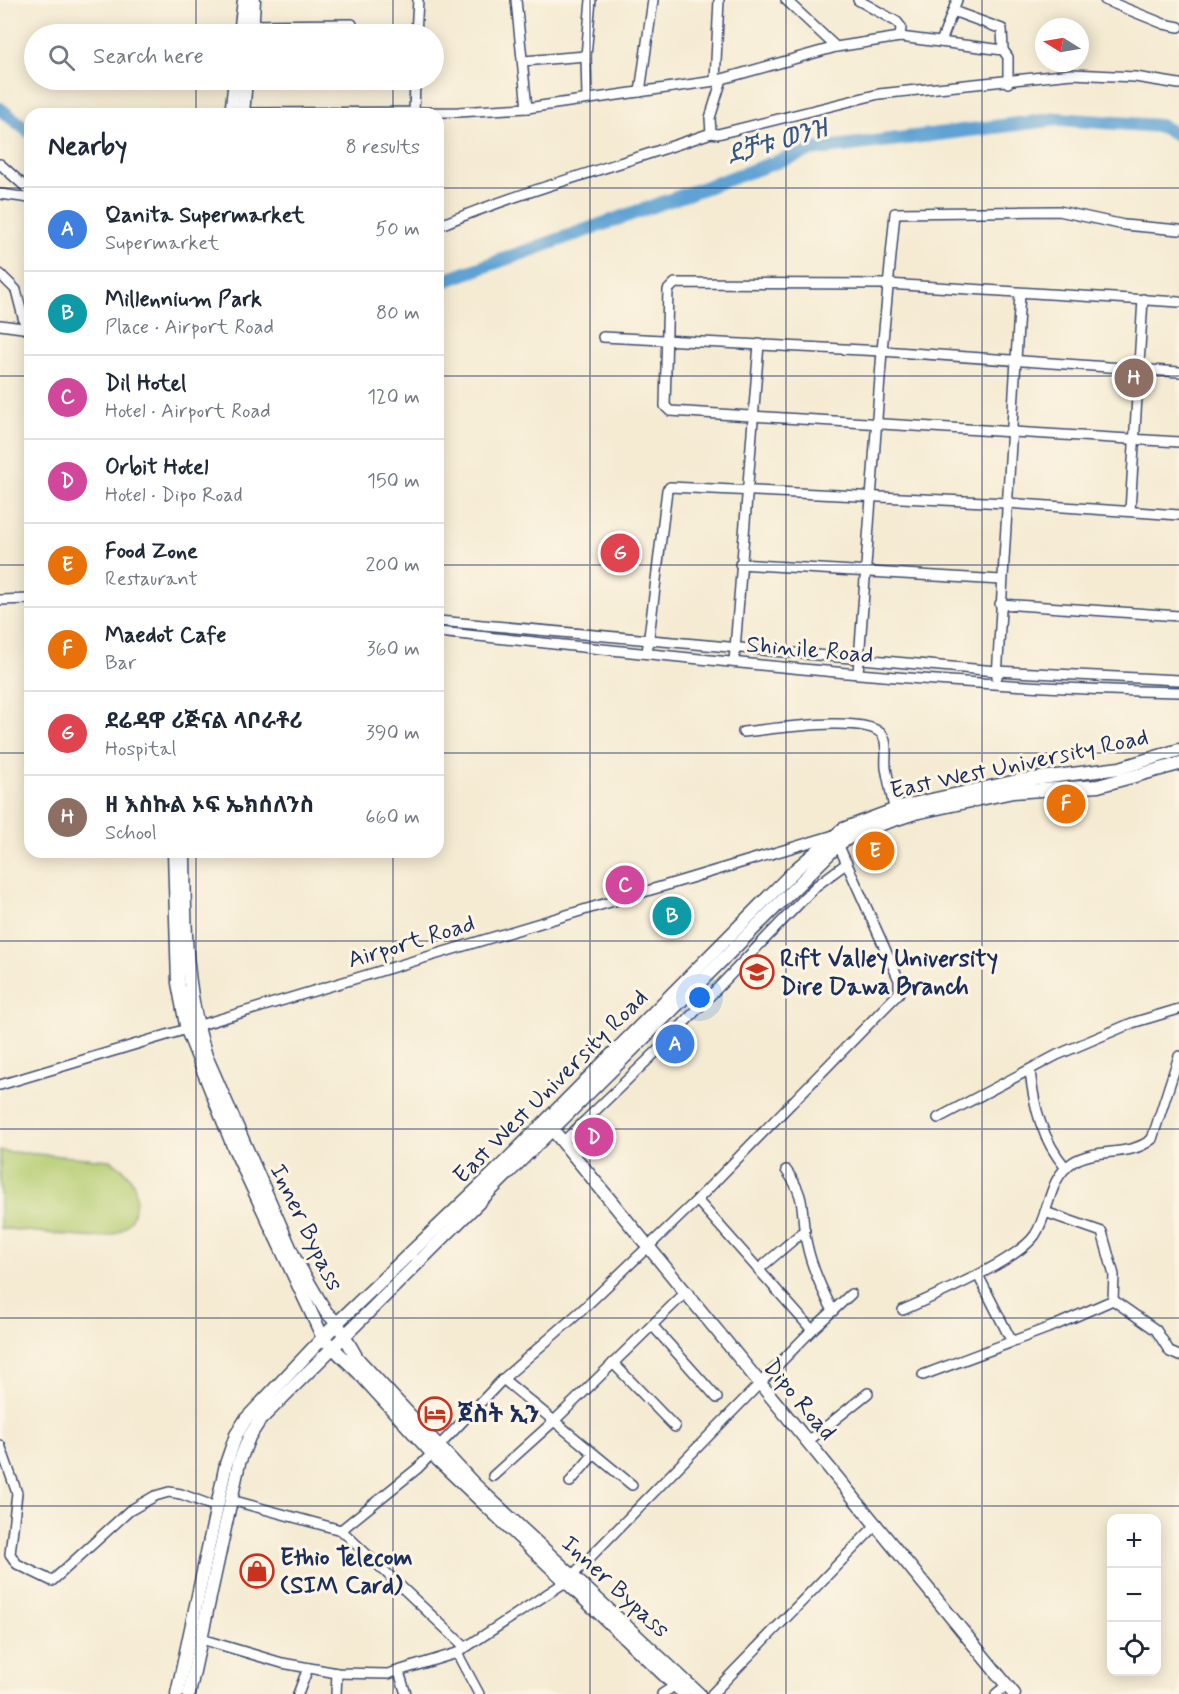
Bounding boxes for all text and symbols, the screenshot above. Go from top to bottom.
north arrow [1035,18,1089,72]
search box [24,24,444,90]
icon: search [45,41,78,74]
text: Search here [93,43,204,71]
water label: ደቻቱ ወንዝ [723,112,834,173]
text: Nearby [48,130,127,164]
text: 8 results [346,134,420,161]
text: Qanita Supermarket [105,202,305,230]
text: A [61,216,74,243]
text: 50 m [375,216,420,243]
text: Supermarket [105,230,219,257]
text: Millennium Park [105,286,262,314]
text: B [61,300,74,327]
text: 80 m [376,300,420,327]
text: Place · Airport Road [105,314,274,341]
pin: H [1114,356,1154,400]
text: Dil Hotel [105,370,186,398]
text: C [60,384,75,411]
text: 120 m [367,384,420,411]
text: Hotel · Airport Road [105,398,271,425]
text: Orbit Hotel [105,454,208,482]
text: D [61,468,74,495]
text: 150 m [367,468,420,495]
text: Hotel · Dipo Road [105,482,243,509]
pin: G [600,530,640,576]
text: Food Zone [105,538,198,566]
text: E [62,552,73,579]
text: 200 m [365,552,420,579]
text: Restaurant [105,566,198,593]
text: Maedot Cafe [105,622,226,650]
street label: Shinile Road [745,630,875,671]
text: F [62,636,73,663]
text: 360 m [367,636,420,663]
text: Bar [105,650,136,677]
text: ደሬዳዋ ሪጅናል ላቦራቶሪ [105,708,303,736]
text: G [61,720,74,747]
text: 390 m [366,720,420,747]
street label: East West University Road [887,722,1151,807]
text: Hospital [105,736,176,763]
pin: F [1046,782,1086,826]
text: ዘ እስኩል ኦፍ ኤክሰለንስ [105,792,314,820]
text: H [61,804,74,831]
text: 660 m [365,804,420,831]
text: School [105,820,157,847]
pin: E [856,828,894,874]
pin: C [606,862,644,908]
pin: B [652,894,692,938]
street label: Airport Road [344,908,479,976]
place label: Rift Valley University Dire Dawa Branch [780,944,998,1003]
school or university icon: Rift Valley University Dire Dawa Branch [739,954,775,990]
street label: East West University Road [447,983,655,1191]
your location [685,983,714,1012]
pin: A [656,1022,694,1066]
pin: D [574,1114,614,1160]
street label: Inner Bypass [262,1159,350,1297]
street label: Dipo Road [756,1353,842,1447]
hotel icon: ጀስት ኢን [417,1396,453,1432]
place label: ጀስት ኢን [458,1400,540,1431]
map controls [1107,1514,1161,1676]
button: + [1107,1514,1161,1568]
street label: Inner Bypass [554,1529,676,1646]
place label: Ethio Telecom (SIM Card) [280,1543,413,1602]
shop icon: Ethio Telecom (SIM Card) [239,1553,275,1589]
button: − [1107,1568,1161,1622]
button: locate [1107,1622,1161,1676]

